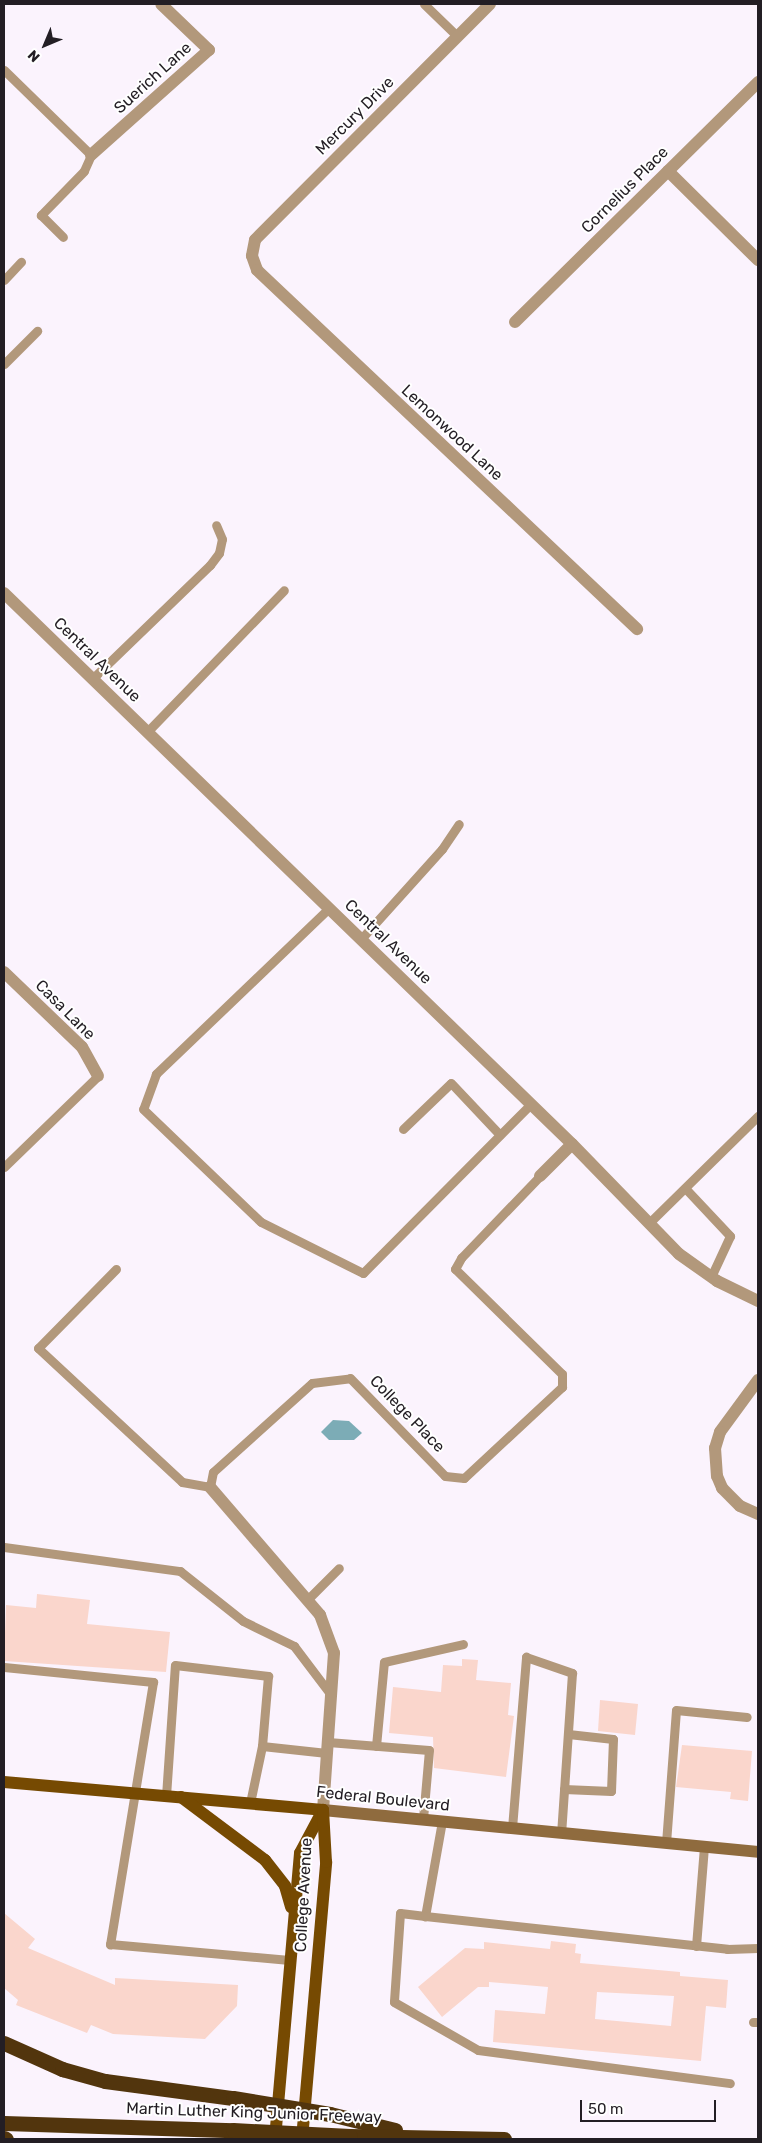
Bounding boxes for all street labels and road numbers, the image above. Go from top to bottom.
street label: Suerich Lane [110,38,196,118]
street label: Mercury Drive [312,73,398,159]
street label: Cornelius Place [578,143,672,237]
street label: Lemonwood Lane [397,381,507,485]
street label: Central Avenue [49,613,145,707]
street label: Central Avenue [340,895,436,989]
street label: Casa Lane [31,976,99,1044]
street label: College Place [365,1371,449,1457]
street label: Federal Boulevard [315,1782,451,1816]
street label: College Avenue [291,1837,317,1953]
street label: Martin Luther King Junior Freeway [125,2099,383,2127]

